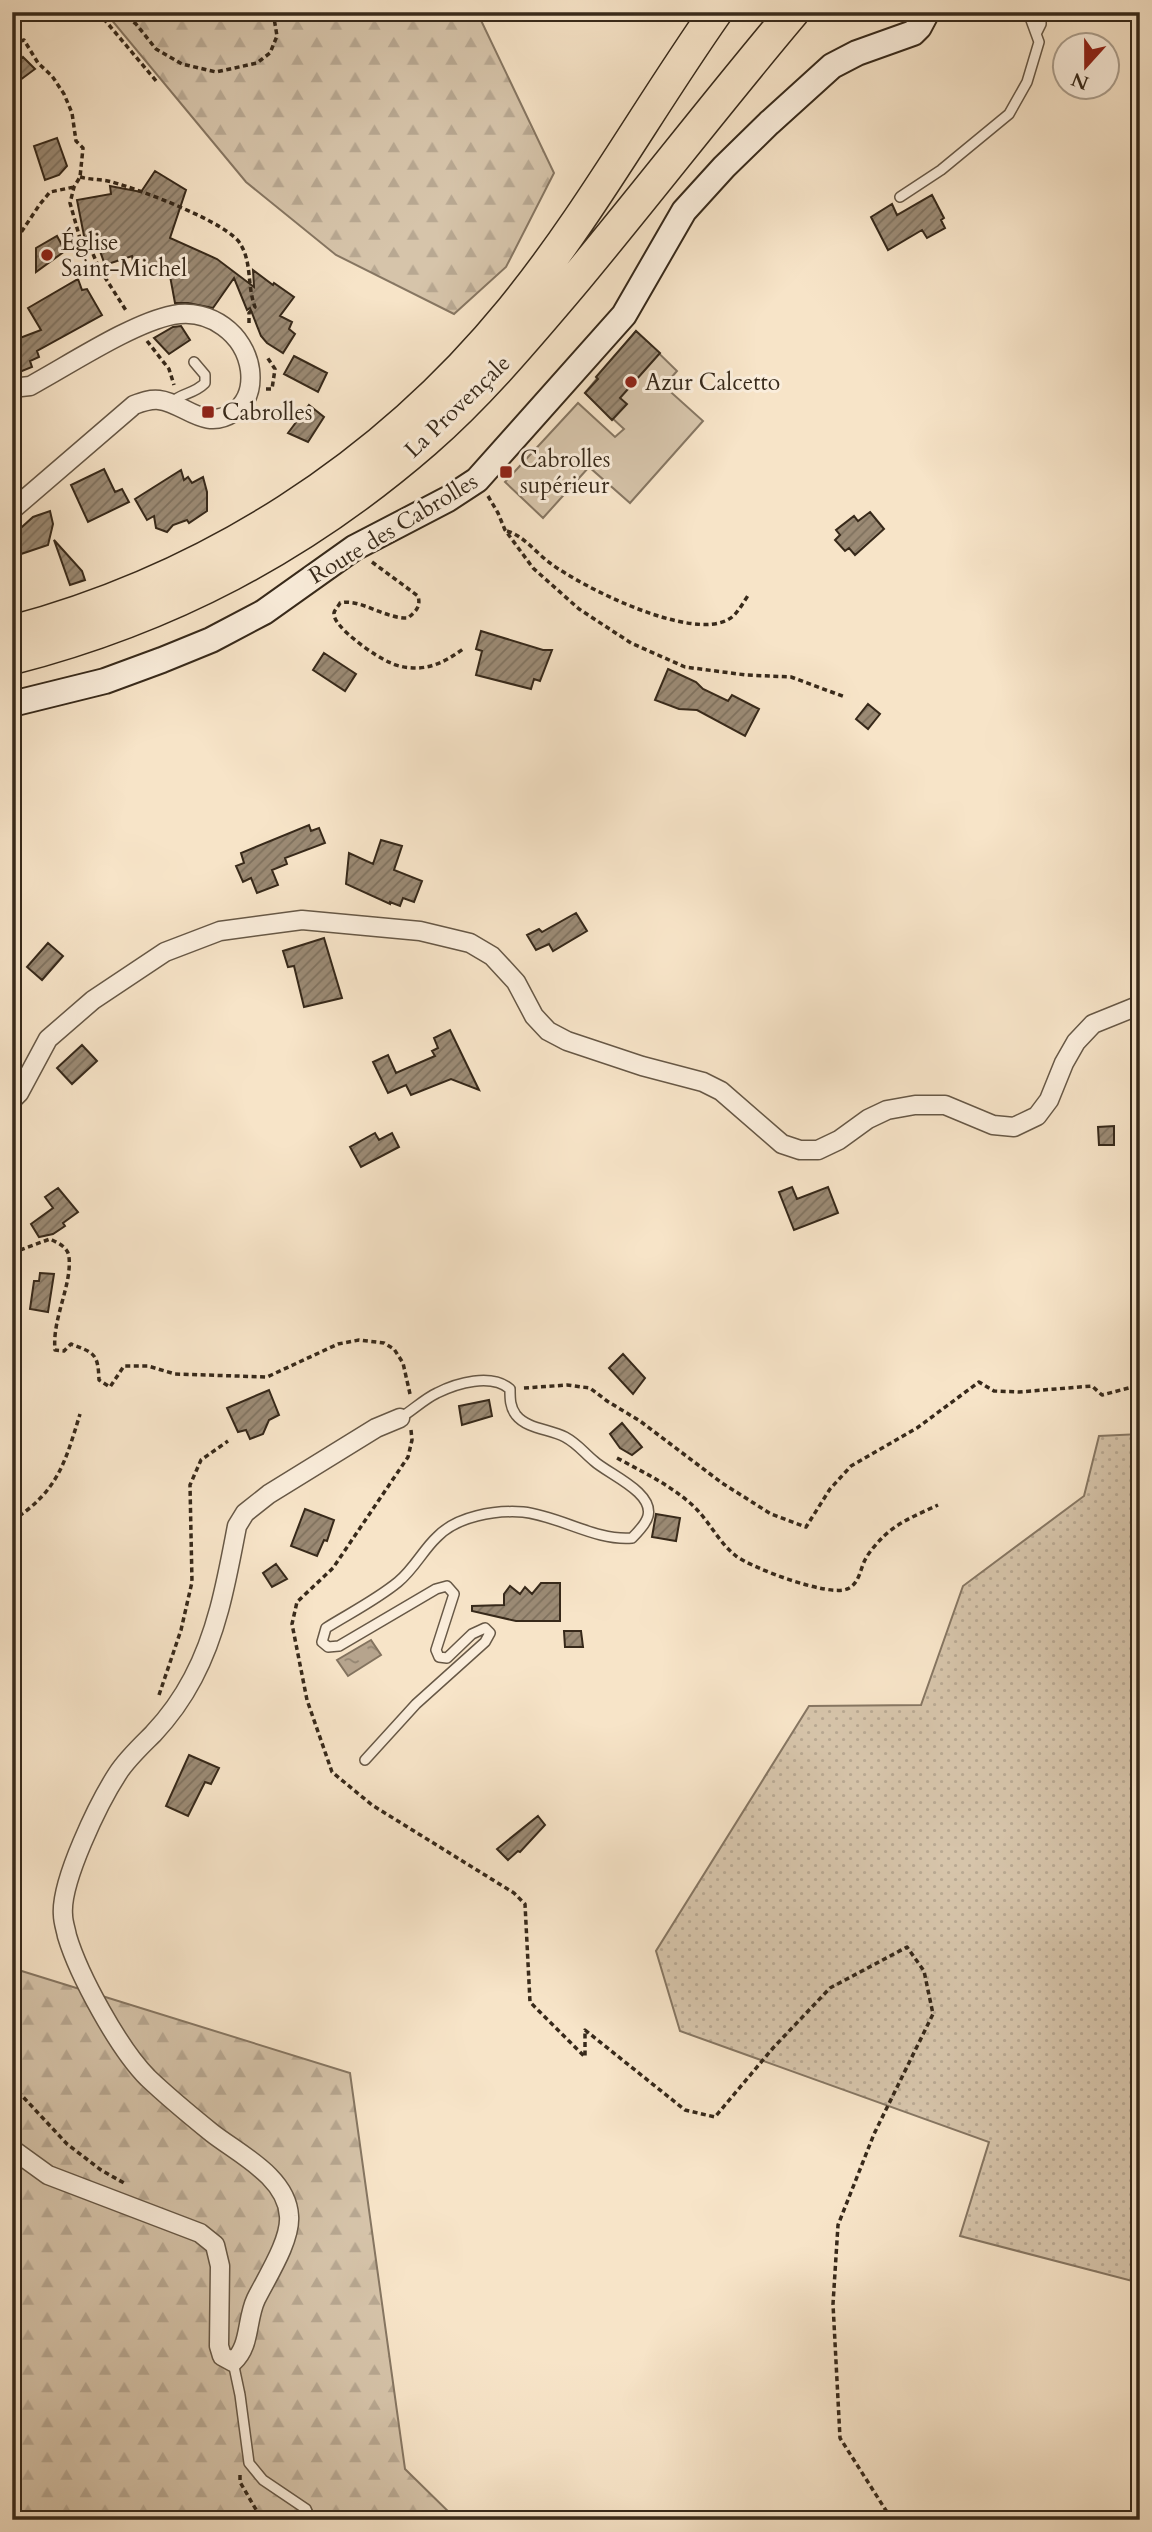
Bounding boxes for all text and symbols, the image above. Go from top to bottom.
north arrow [1050,32,1120,102]
text: N [1067,66,1093,96]
place label: Église Saint-Michel [61,227,187,284]
marker: Église Saint-Michel [39,247,55,263]
street label: La Provençale [398,348,517,465]
place label: Azur Calcetto [645,367,780,398]
marker: Azur Calcetto [623,374,639,390]
place label: Cabrolles [222,397,313,428]
marker: Cabrolles [200,404,216,420]
place label: Cabrolles supérieur [520,444,611,501]
marker: Cabrolles supérieur [498,464,514,480]
street label: Route des Cabrolles [303,466,484,591]

